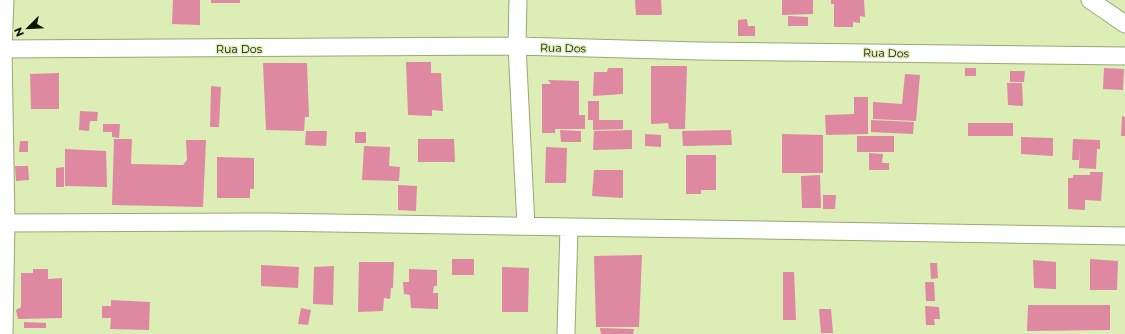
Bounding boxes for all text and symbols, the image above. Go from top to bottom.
north arrow [8,8,48,48]
text: N [11,25,27,39]
street label: Rua Dos [540,41,587,55]
street label: Rua Dos [216,42,263,56]
street label: Rua Dos [863,46,910,60]

